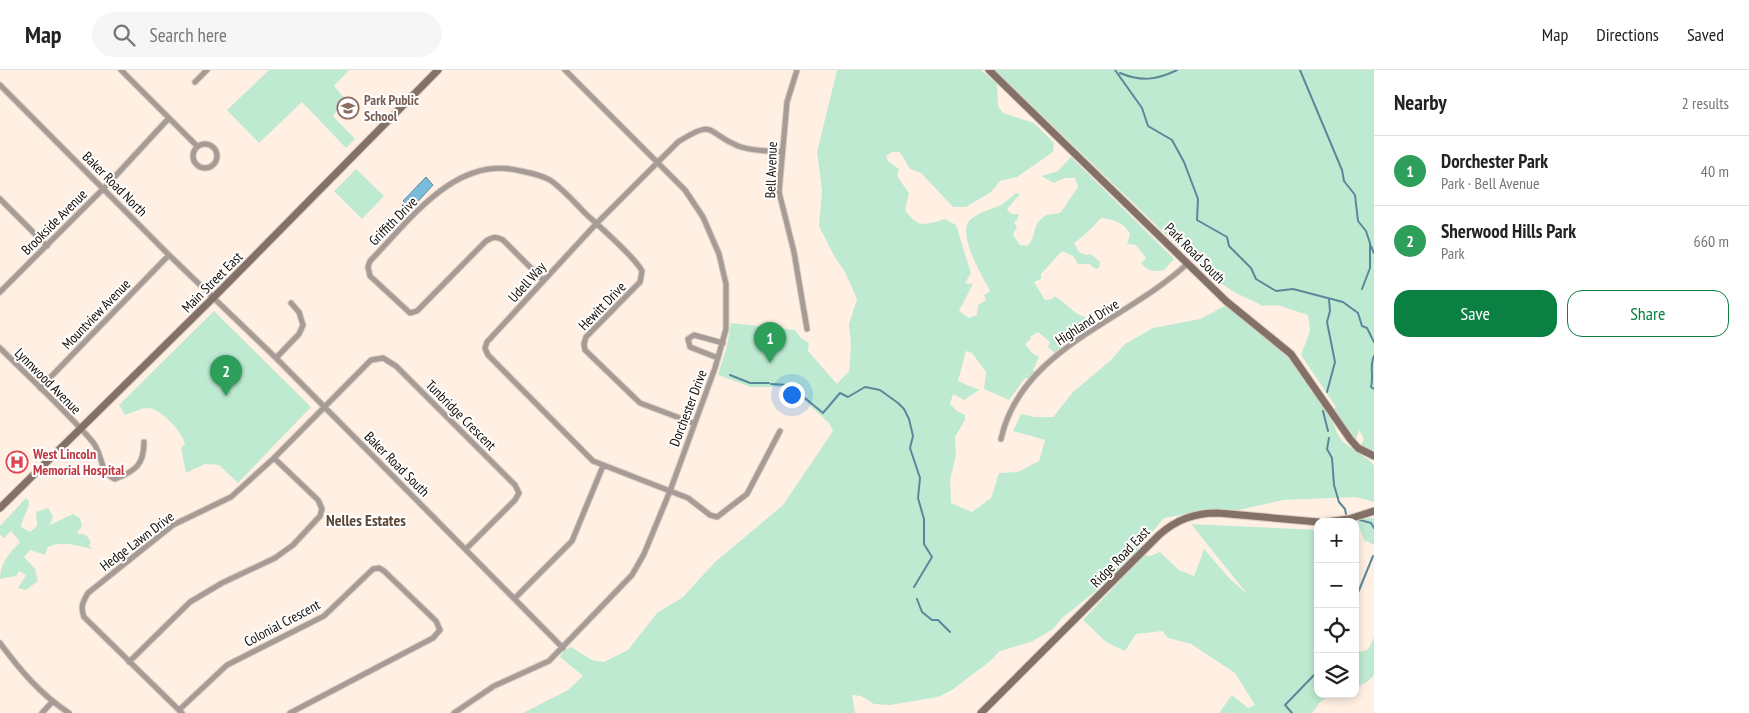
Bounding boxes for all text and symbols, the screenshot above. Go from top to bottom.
search box [92,12,442,57]
text: Map [25,19,62,50]
icon: search [110,21,138,49]
text: Search here [150,23,227,47]
text: Map [1542,23,1568,46]
text: Directions [1596,23,1659,46]
text: Saved [1687,23,1724,46]
text: Nearby [1394,89,1447,116]
place label: Park Public School [364,91,419,125]
text: 2 results [1682,93,1729,113]
school or university icon: Park Public School [336,96,360,120]
street label: Bell Avenue [761,141,781,199]
street label: Baker Road North [79,148,151,220]
text: Dorchester Park [1441,149,1548,173]
text: 1 [1406,161,1414,181]
text: 40 m [1701,161,1729,181]
text: Park · Bell Avenue [1441,173,1540,193]
street label: Brookside Avenue [17,185,91,259]
street label: Griffith Drive [365,193,421,249]
street label: Park Road South [1161,219,1229,287]
text: Sherwood Hills Park [1441,219,1576,243]
text: 2 [1406,231,1414,251]
text: 660 m [1694,231,1729,251]
text: Park [1441,243,1465,263]
street label: Main Street East [178,248,246,316]
street label: Udell Way [504,258,550,306]
street label: Mountview Avenue [58,275,134,353]
street label: Hewitt Drive [574,278,630,334]
button: Save [1394,290,1557,337]
button: Share [1567,290,1729,337]
street label: Highland Drive [1052,295,1122,349]
pin: 1 [754,322,786,363]
street label: Lynnwood Avenue [11,344,85,418]
pin: 2 [210,355,242,396]
street label: Dorchester Drive [665,367,711,449]
street label: Tunbridge Crescent [422,376,500,454]
your location [779,382,805,408]
street label: Baker Road South [361,428,433,500]
place label: West Lincoln Memorial Hospital [32,445,125,479]
hospital icon: West Lincoln Memorial Hospital [5,450,29,474]
street label: Hedge Lawn Drive [96,507,178,575]
district label: Nelles Estates [326,510,406,530]
map controls [1314,518,1359,698]
button: + [1314,518,1359,563]
street label: Ridge Road East [1087,523,1154,591]
button: − [1314,563,1359,608]
street label: Colonial Crescent [241,595,323,651]
button: locate [1314,608,1359,653]
button: layers [1314,653,1359,698]

